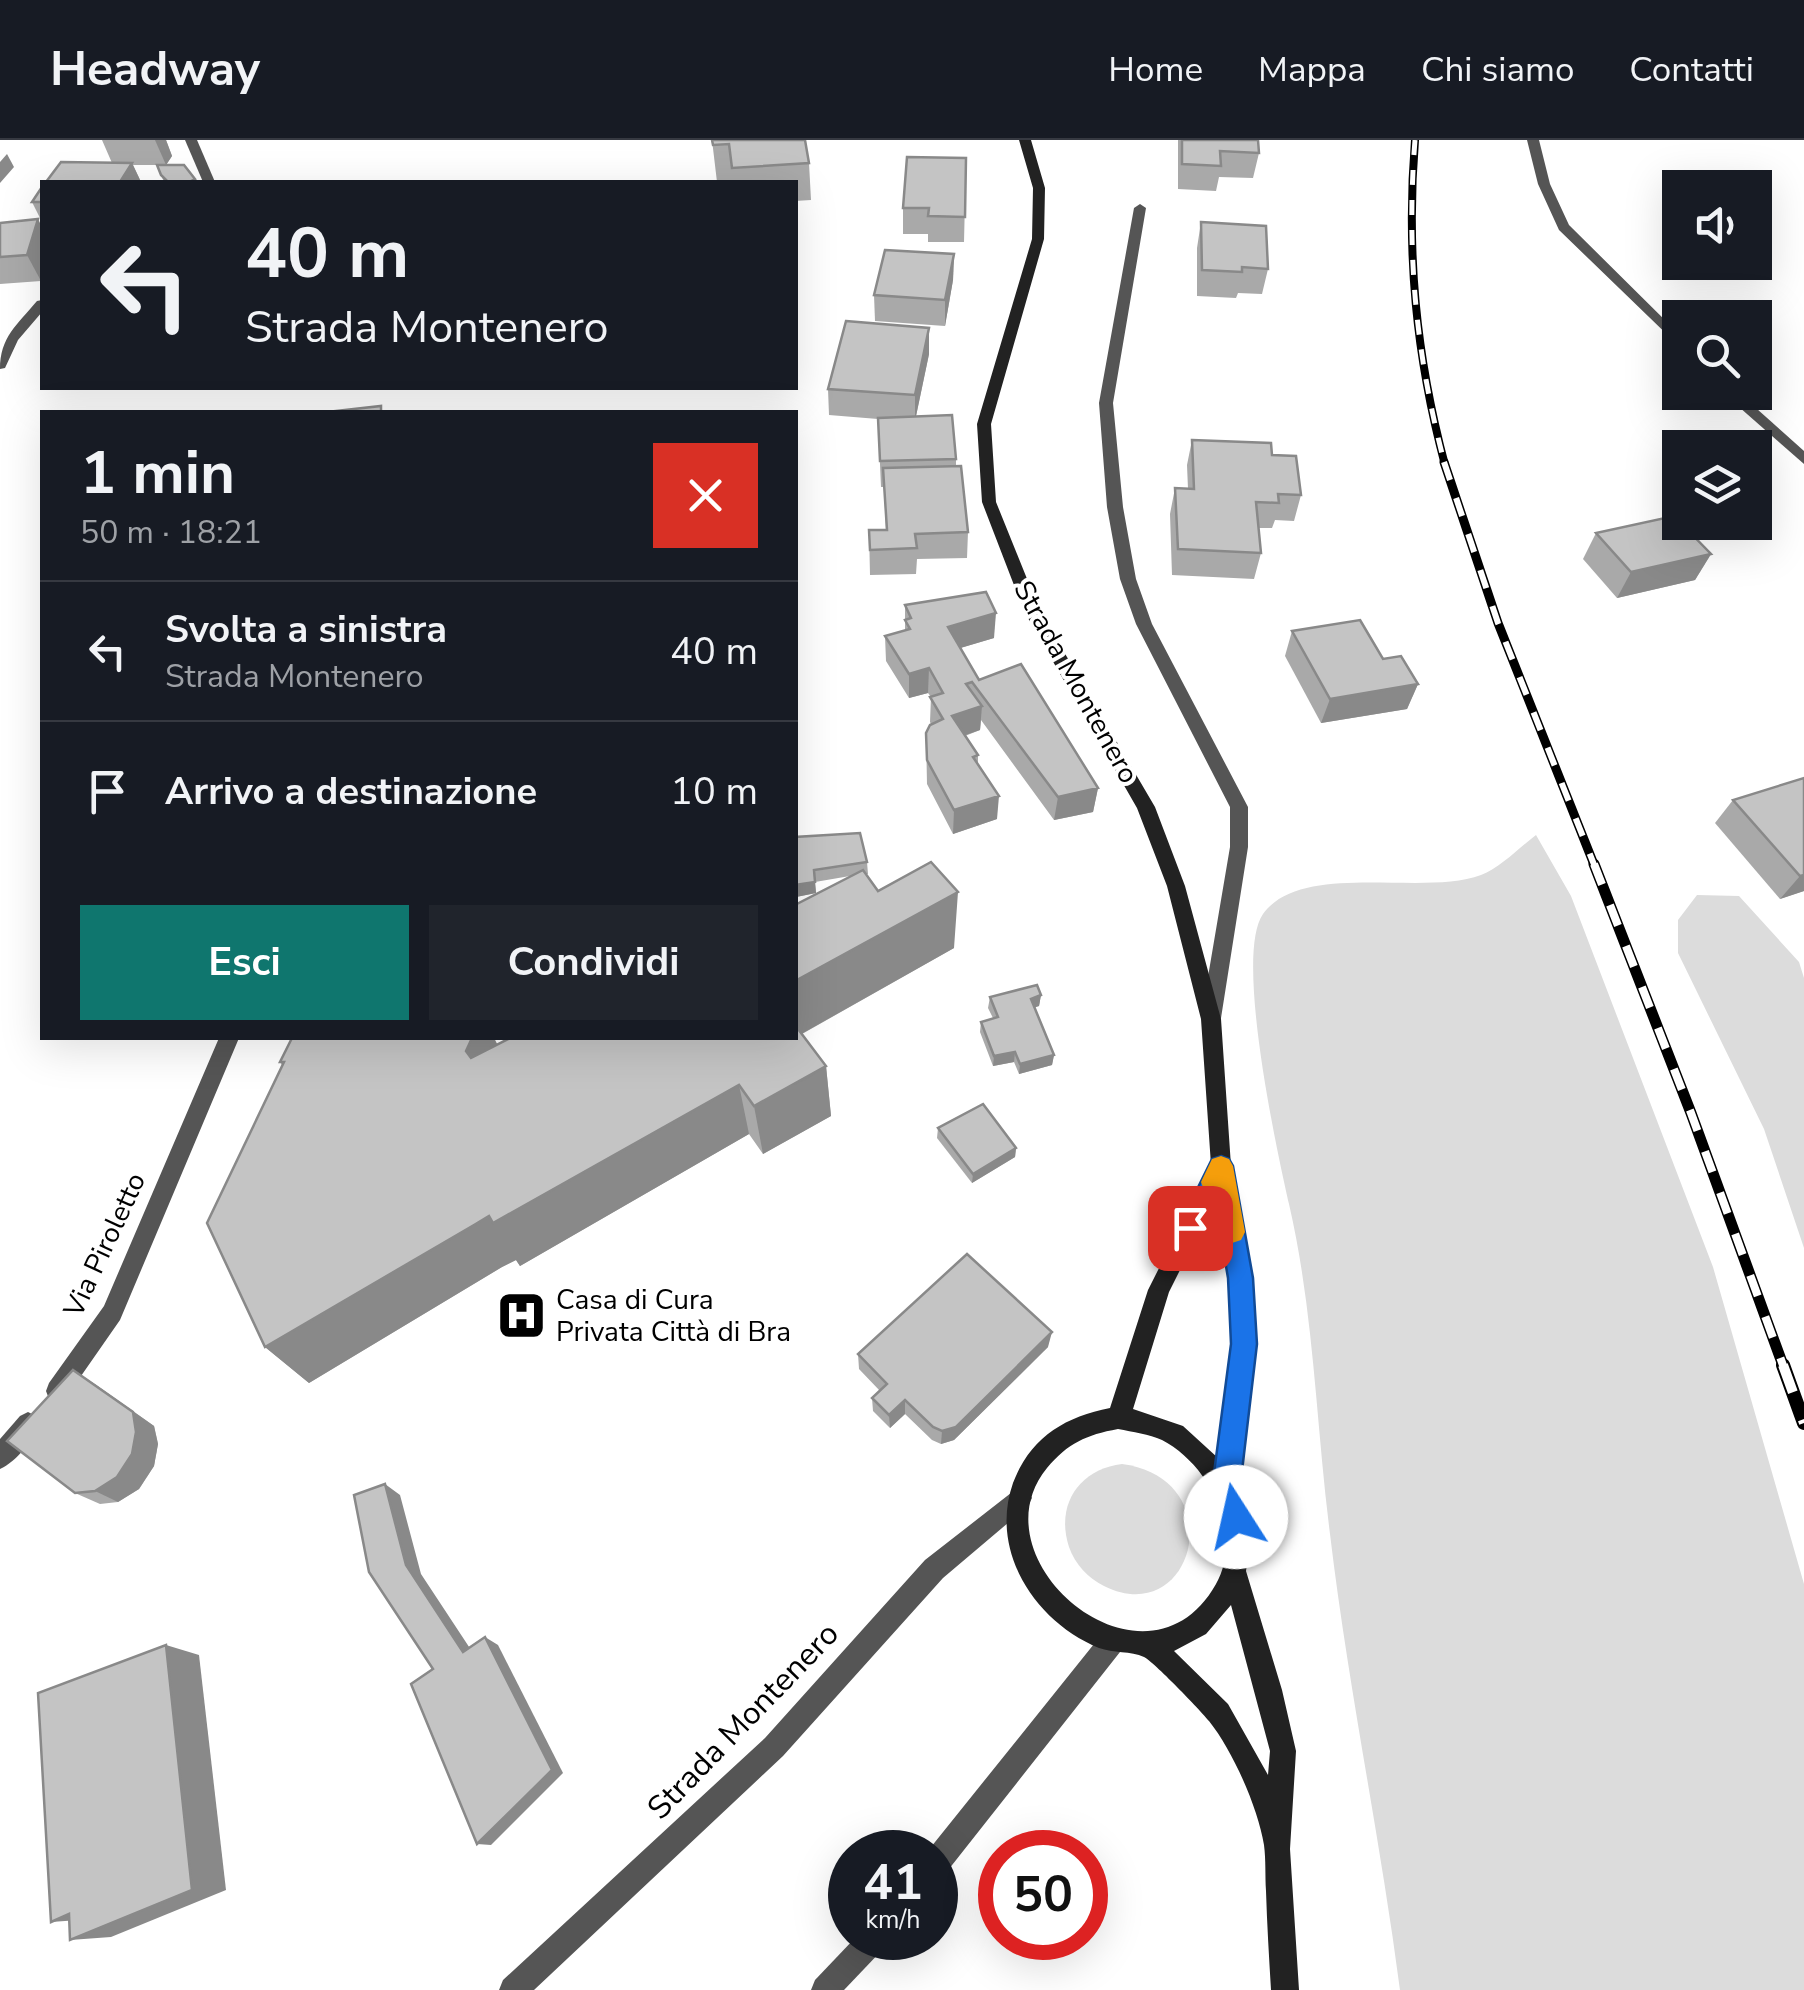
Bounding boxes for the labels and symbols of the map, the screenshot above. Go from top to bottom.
street label: Strada Montenero [1005,574,1147,790]
street label: Via Piroletto [55,1167,155,1324]
pin [1148,1186,1233,1271]
place label: Casa di Cura Privata Città di Bra [556,1281,791,1351]
hospital icon: Casa di Cura Privata Città di Bra [495,1290,547,1342]
position arrow [1184,1465,1288,1569]
street label: Strada Montenero [638,1613,848,1829]
speed limit sign: 50 [978,1830,1108,1960]

